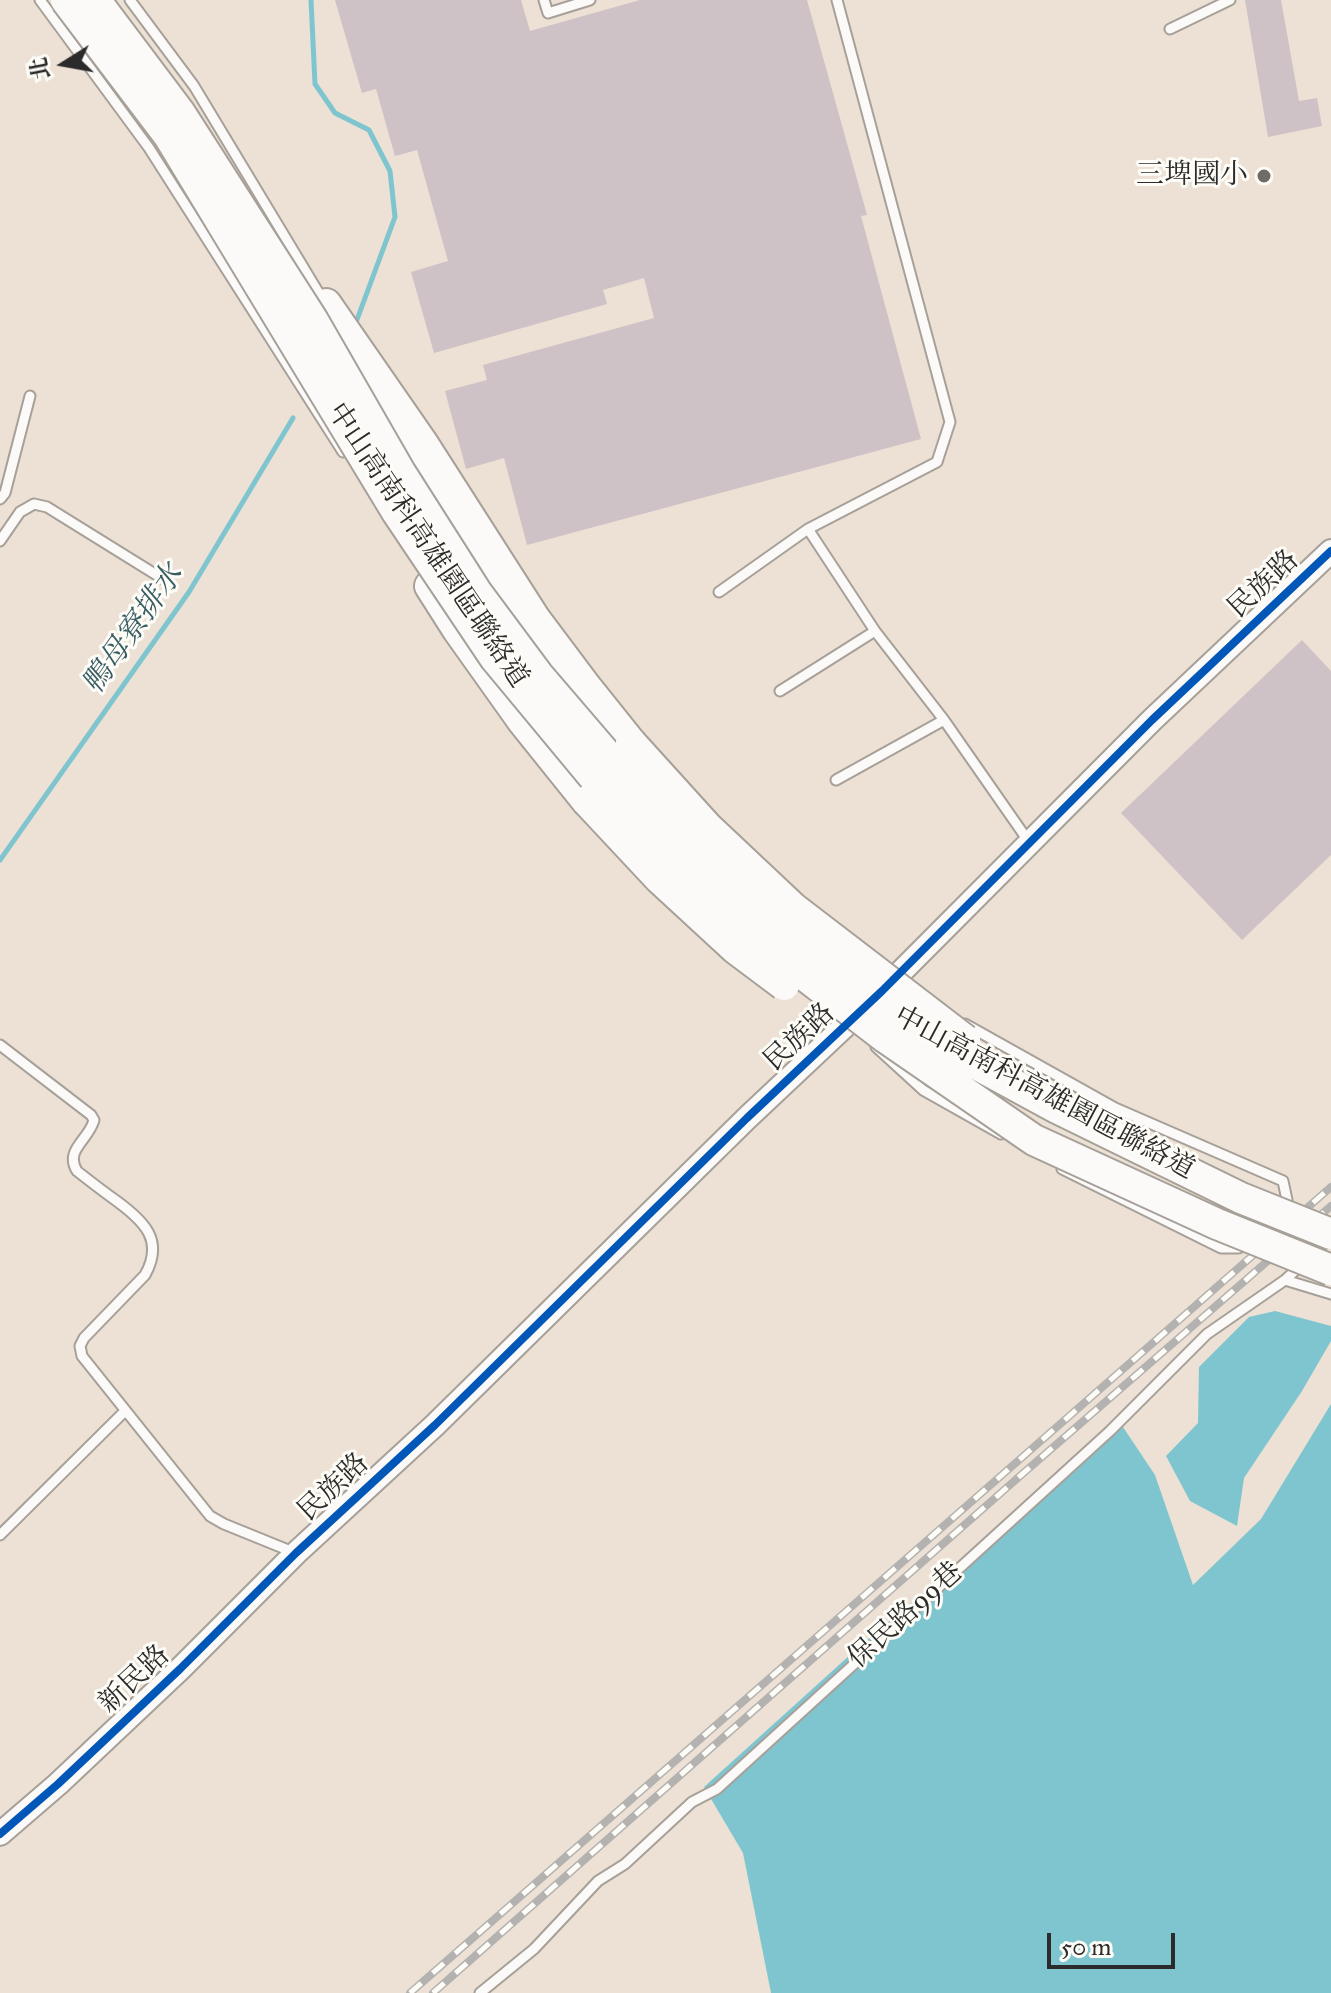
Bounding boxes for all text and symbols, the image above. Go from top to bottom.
north arrow [24,24,104,104]
text: 北 [25,55,55,82]
place label: 三埤國小 [1136,159,1248,193]
marker: 三埤國小 [1255,167,1273,185]
street label: 中山高南科高雄園區聯絡道 [319,397,535,695]
street label: 民族路 [1222,544,1306,626]
water label: 鴨母寮排水 [76,558,192,702]
street label: 民族路 [758,997,842,1079]
street label: 中山高南科高雄園區聯絡道 [888,1000,1200,1188]
street label: 民族路 [292,1447,376,1529]
street label: 保民路99巷 [842,1556,970,1676]
street label: 新民路 [93,1639,177,1721]
scale bar [1051,1917,1179,1967]
text: 50 m [1061,1932,1111,1962]

